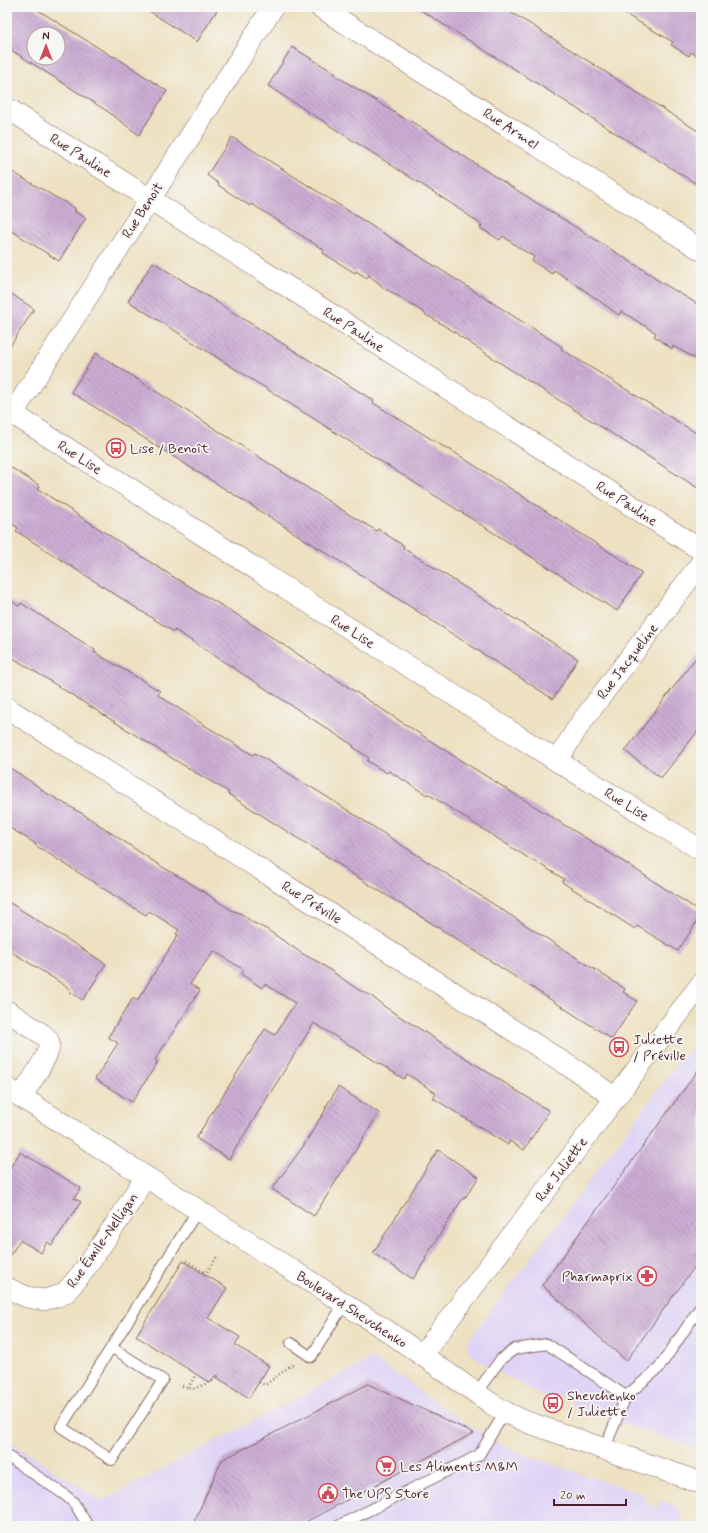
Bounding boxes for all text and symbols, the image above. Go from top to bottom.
north arrow [26,26,66,66]
text: N [42,30,50,44]
street label: Rue Armel [479,104,542,154]
street label: Rue Pauline [46,130,115,182]
street label: Rue Benoit [118,179,168,242]
street label: Rue Pauline [319,303,388,356]
street label: Rue Lise [54,437,105,479]
bus stop icon: Lise / Benoît [105,437,127,459]
place label: Lise / Benoît [130,440,210,458]
street label: Rue Pauline [592,477,661,530]
street label: Rue Lise [327,611,378,653]
street label: Rue Jacqueline [593,620,662,703]
street label: Rue Lise [601,784,652,826]
street label: Rue Préville [278,877,345,928]
place label: Juliette / Préville [633,1031,686,1065]
bus stop icon: Juliette / Préville [608,1036,630,1058]
street label: Rue Juliette [532,1134,592,1205]
street label: Rue Émile-Nelligan [63,1189,142,1292]
pharmacy icon: Pharmaprix [636,1265,658,1287]
street label: Boulevard Shevchenko [293,1267,410,1353]
place label: Pharmaprix [562,1268,633,1286]
place label: Shevchenko / Juliette [567,1387,636,1421]
bus stop icon: Shevchenko / Juliette [542,1392,564,1414]
supermarket icon: Les Aliments M&M [375,1455,397,1477]
place label: Les Aliments M&M [400,1458,518,1476]
scale bar [554,1481,626,1507]
public building icon: The UPS Store [317,1482,339,1504]
place label: The UPS Store [342,1485,429,1503]
text: 20 m [560,1488,586,1504]

